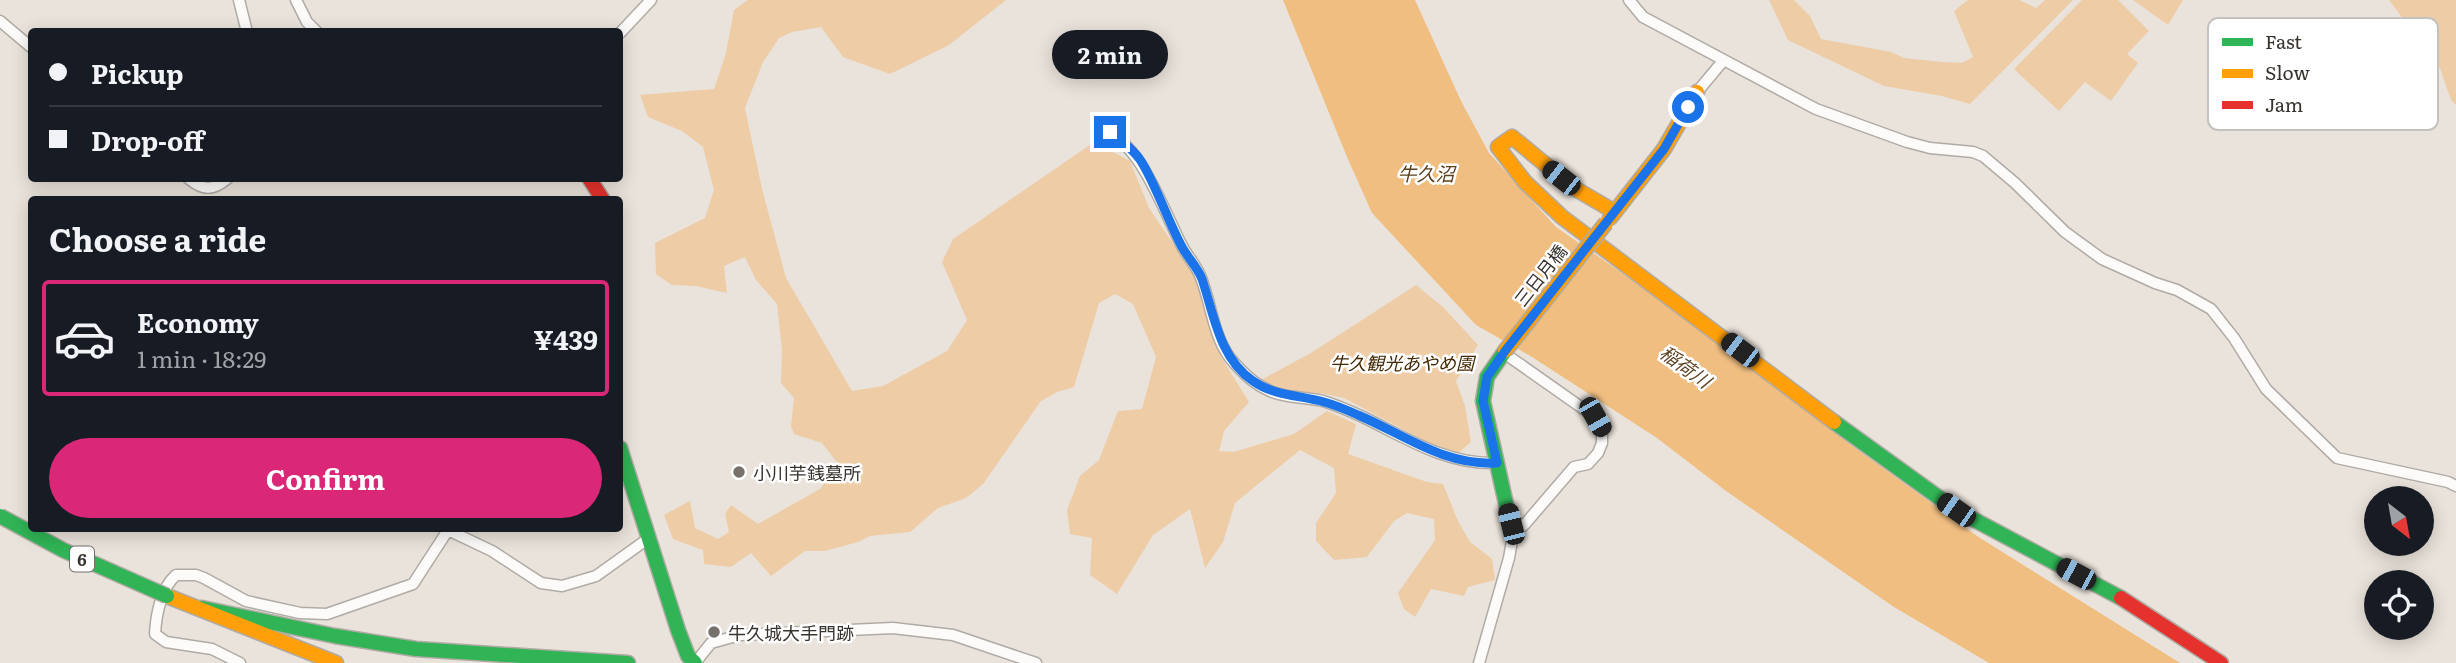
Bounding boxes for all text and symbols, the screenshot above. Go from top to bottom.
legend [2208,18,2438,130]
text: Fast [2265,27,2302,55]
callout: 2 min [1052,31,1168,80]
text: 2 min [1078,37,1142,71]
text: Pickup [91,53,183,92]
text: Slow [2265,58,2310,86]
text: Jam [2265,90,2303,118]
route start [1672,91,1704,123]
route end [1094,116,1126,148]
text: Drop-off [91,120,204,159]
car [1538,157,1585,199]
water label: 牛久沼 [1397,159,1457,187]
text: Choose a ride [49,214,266,262]
street label: 三日月橋 [1507,238,1573,312]
text: Economy [137,302,259,341]
icon: car [53,307,116,370]
text: ¥439 [534,319,598,358]
car [1717,329,1764,371]
water label: 稲荷川 [1655,338,1719,395]
text: 1 min · 18:29 [137,341,266,375]
park label: 牛久観光あやめ園 [1330,349,1477,376]
car [1576,394,1615,440]
button: Confirm [49,438,602,518]
place label: 小川芋銭墓所 [753,459,861,486]
marker: 小川芋銭墓所 [731,464,747,480]
north arrow [2364,486,2434,556]
map controls [2364,486,2434,640]
car [1933,489,1980,531]
car [1496,501,1527,547]
road number: 6 [70,546,94,572]
car [2053,555,2100,593]
button: locate [2364,570,2434,640]
place label: 牛久城大手門跡 [728,619,854,646]
marker: 牛久城大手門跡 [706,624,722,640]

